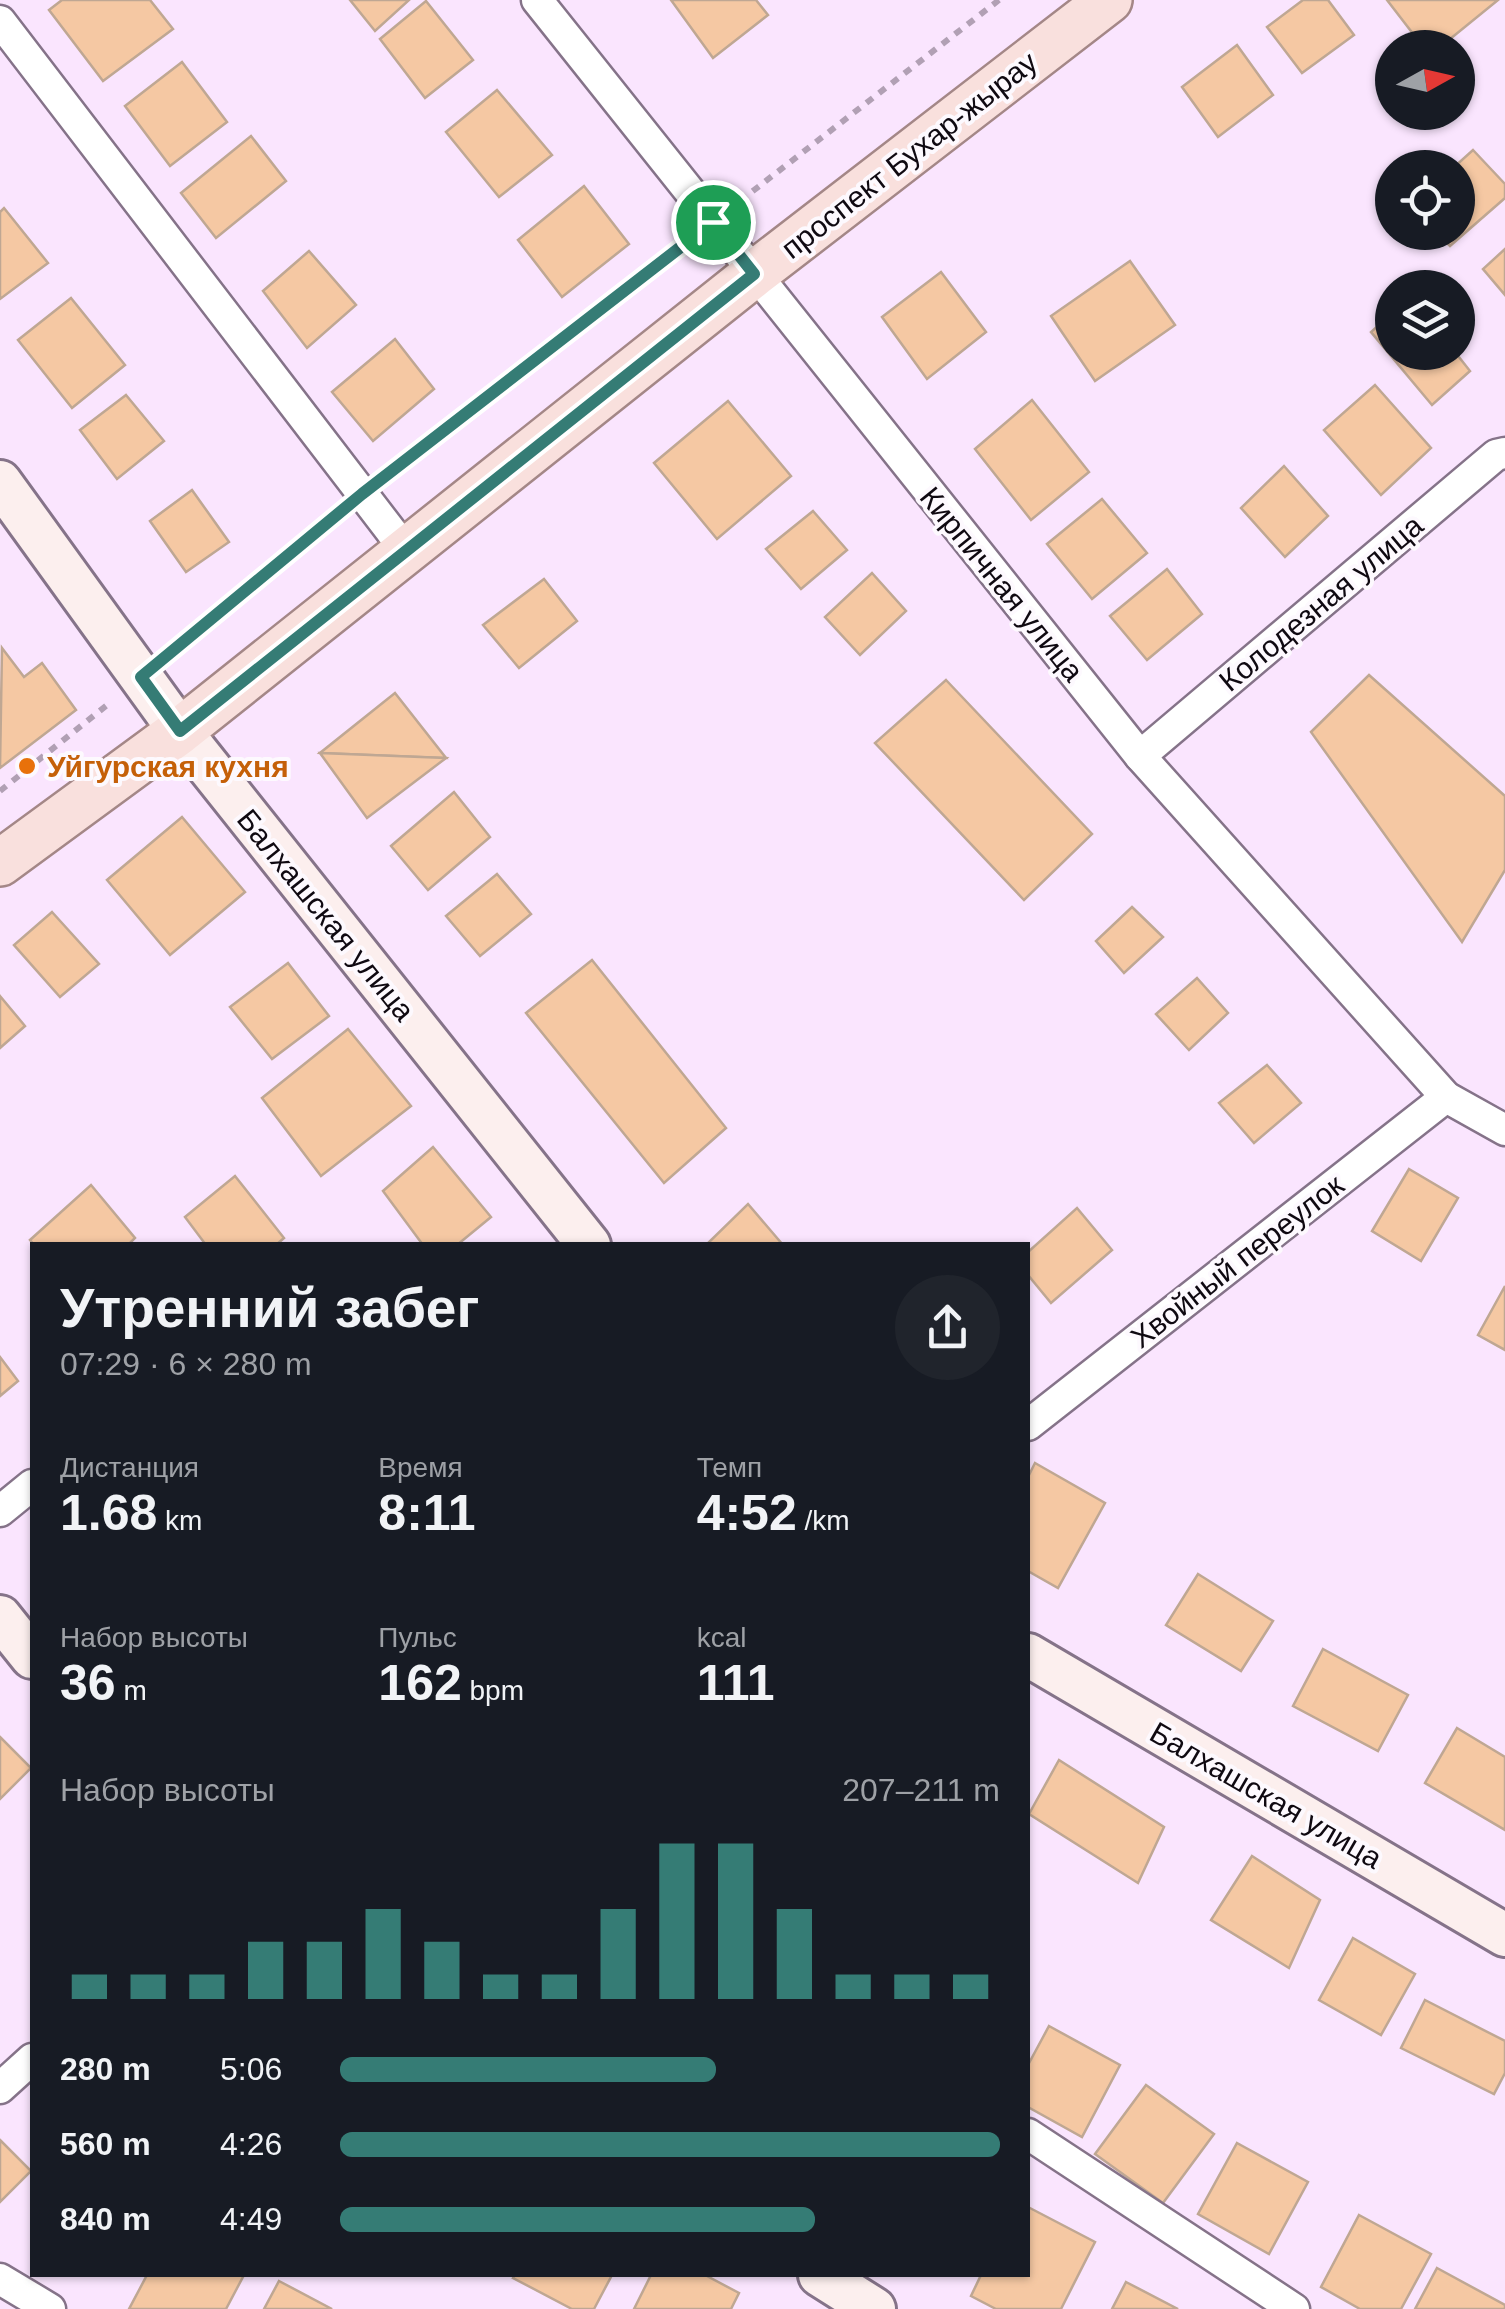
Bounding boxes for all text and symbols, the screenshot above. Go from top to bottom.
north arrow [1375,30,1475,130]
map controls [1375,30,1475,370]
street label: проспект Бухар-жырау [775,45,1043,265]
button: locate [1375,150,1475,250]
pin [671,180,756,265]
icon: arrive [686,195,741,250]
button: layers [1375,270,1475,370]
street label: Кирпичная улица [914,480,1090,688]
street label: Колодезная улица [1213,508,1429,698]
place label: Уйгурская кухня [47,750,289,783]
marker: Уйгурская кухня [16,755,38,777]
street label: Балхашская улица [231,803,421,1027]
street label: Хвойный переулок [1124,1167,1350,1354]
button: share [895,1275,1000,1380]
text: Утренний забег [60,1277,479,1339]
text: 07:29 · 6 × 280 m [60,1346,312,1382]
text: Дистанция [60,1452,199,1483]
text: Время [378,1452,463,1483]
text: Темп [697,1452,762,1483]
text: 1.68 [60,1485,157,1541]
text: 8:11 [378,1485,476,1541]
text: 4:52 [697,1485,797,1541]
text: km [157,1505,202,1536]
text: /km [797,1505,850,1536]
text: Набор высоты [60,1622,248,1653]
text: Пульс [378,1622,457,1653]
text: kcal [697,1622,746,1653]
text: 36 [60,1655,116,1711]
text: 162 [378,1655,462,1711]
text: 111 [697,1655,775,1711]
text: m [116,1675,147,1706]
text: bpm [462,1675,524,1706]
street label: Балхашская улица [1144,1715,1388,1875]
text: Набор высоты [60,1772,275,1808]
text: 207–211 m [842,1772,1000,1808]
text: 280 m [60,2051,151,2087]
text: 5:06 [220,2051,282,2087]
text: 560 m [60,2126,151,2162]
text: 4:26 [220,2126,282,2162]
text: 840 m [60,2201,151,2237]
text: 4:49 [220,2201,282,2237]

